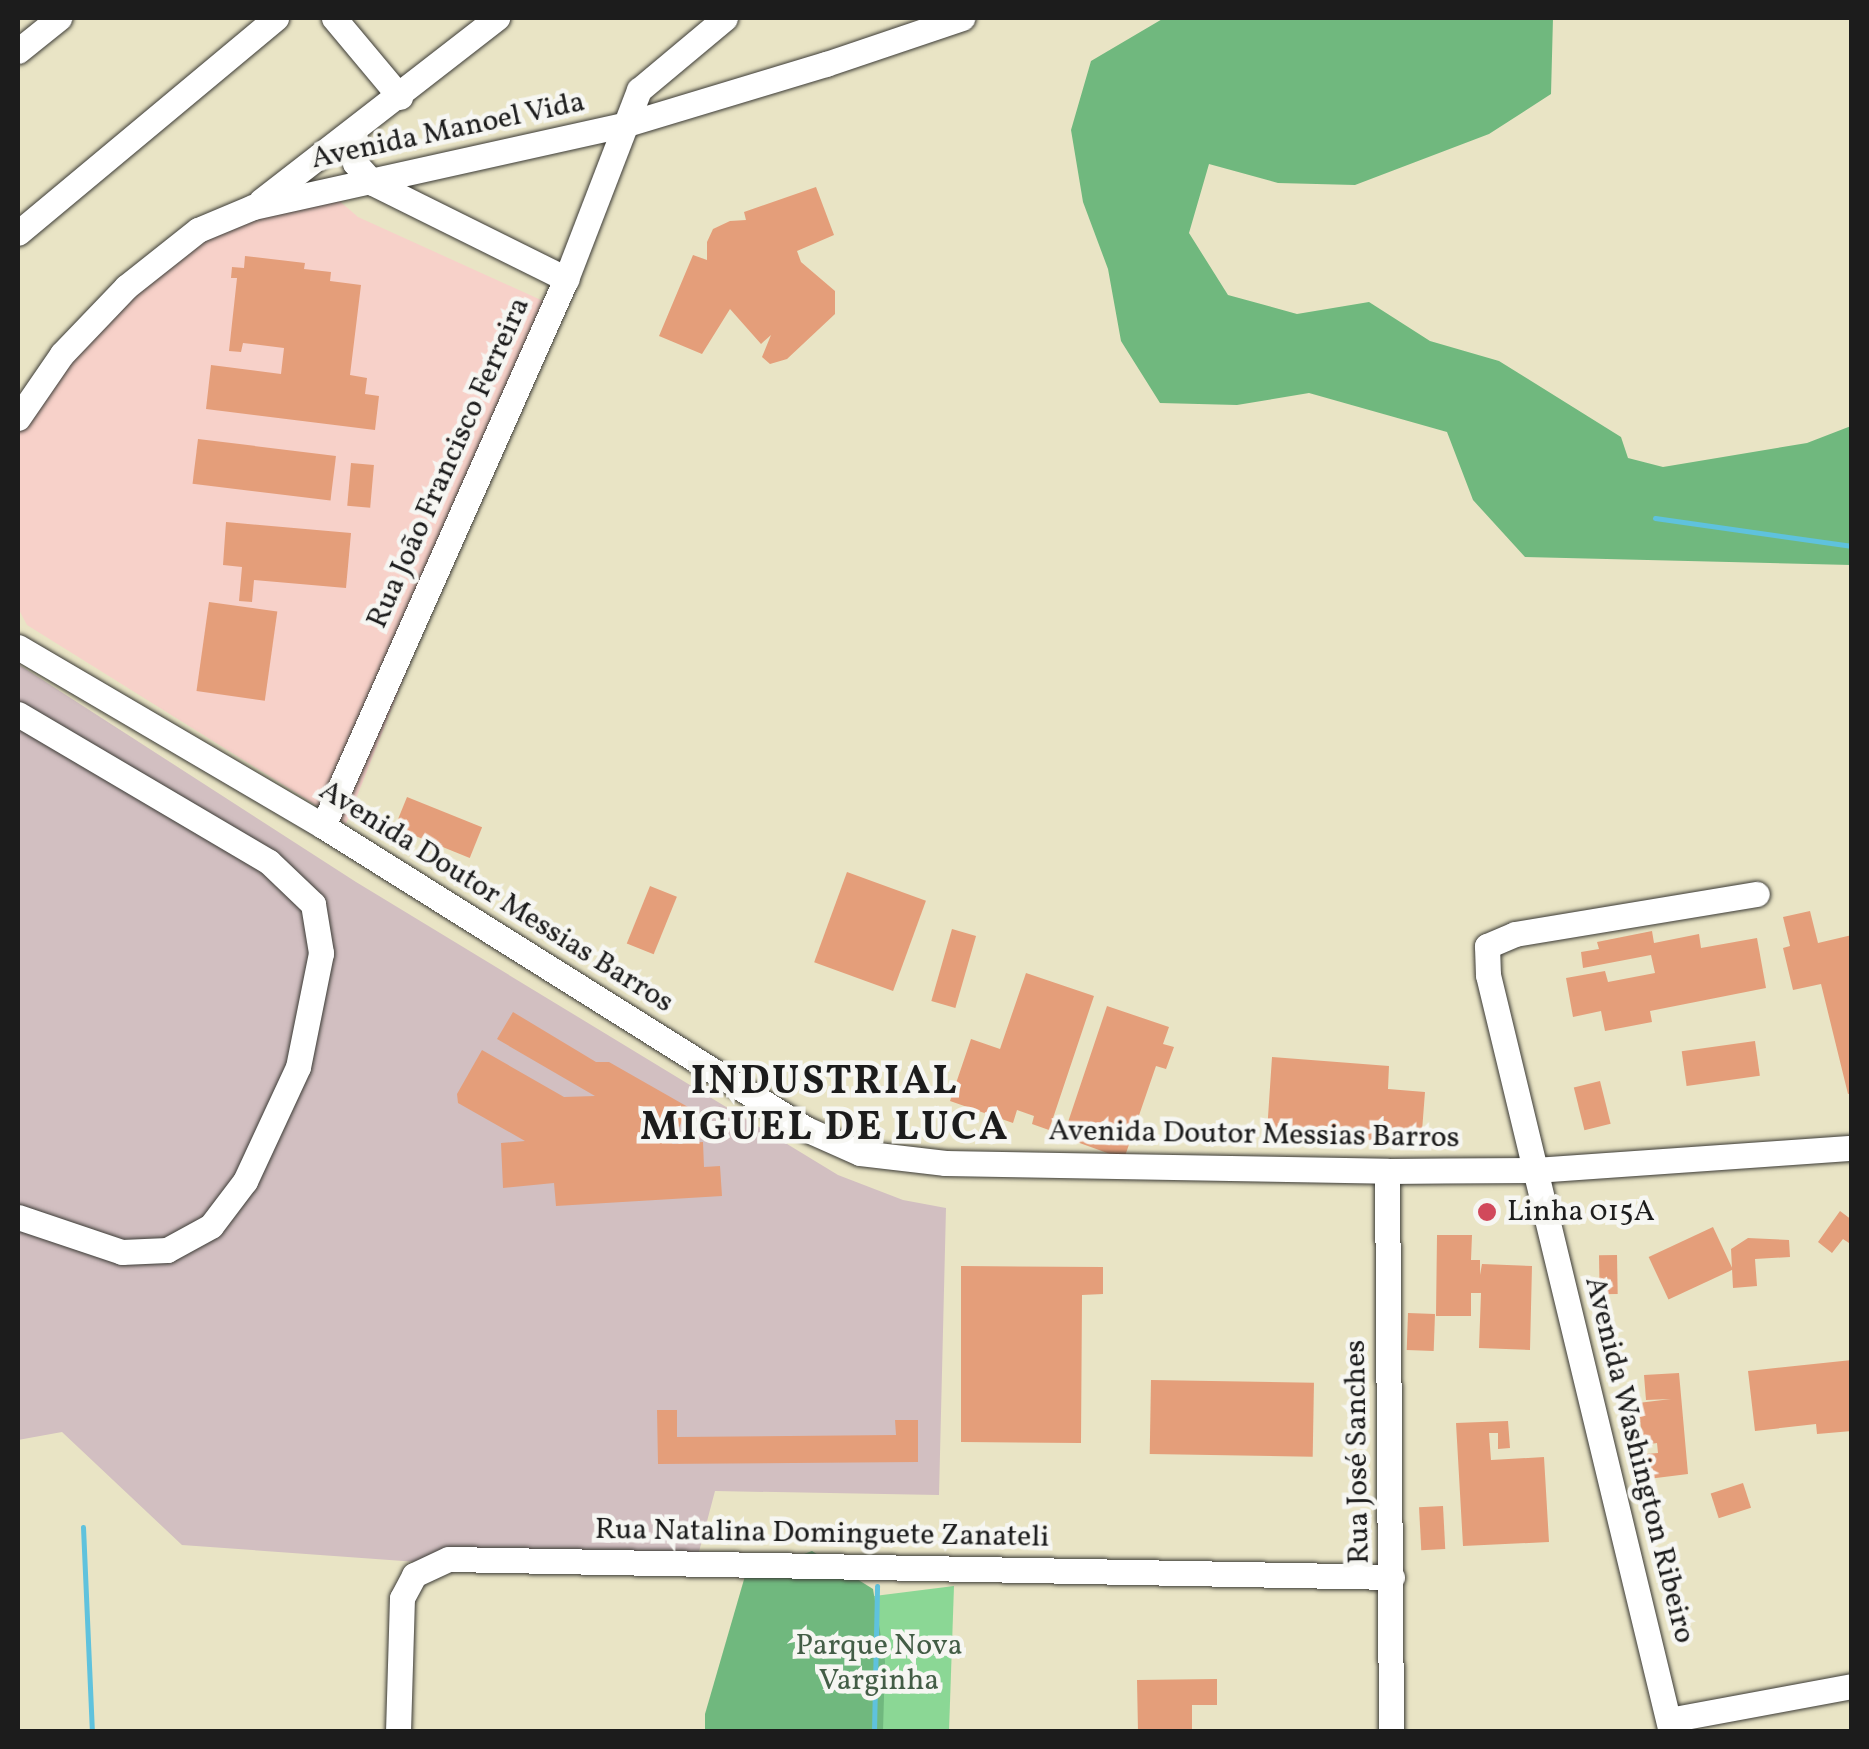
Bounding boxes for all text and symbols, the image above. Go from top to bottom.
street label: Avenida Manoel Vida [307,84,589,178]
street label: Rua João Francisco Ferreira [360,292,538,634]
street label: Avenida Doutor Messias Barros [312,773,680,1021]
district label: INDUSTRIAL MIGUEL DE LUCA [640,1059,1010,1153]
street label: Avenida Doutor Messias Barros [1048,1113,1460,1157]
place label: Linha 015A [1507,1194,1655,1230]
marker: Linha 015A [1476,1201,1498,1223]
street label: Avenida Washington Ribeiro [1576,1272,1702,1648]
street label: Rua José Sanches [1338,1340,1378,1564]
street label: Rua Natalina Dominguete Zanateli [595,1512,1049,1556]
park label: Parque Nova Varginha [795,1628,963,1698]

